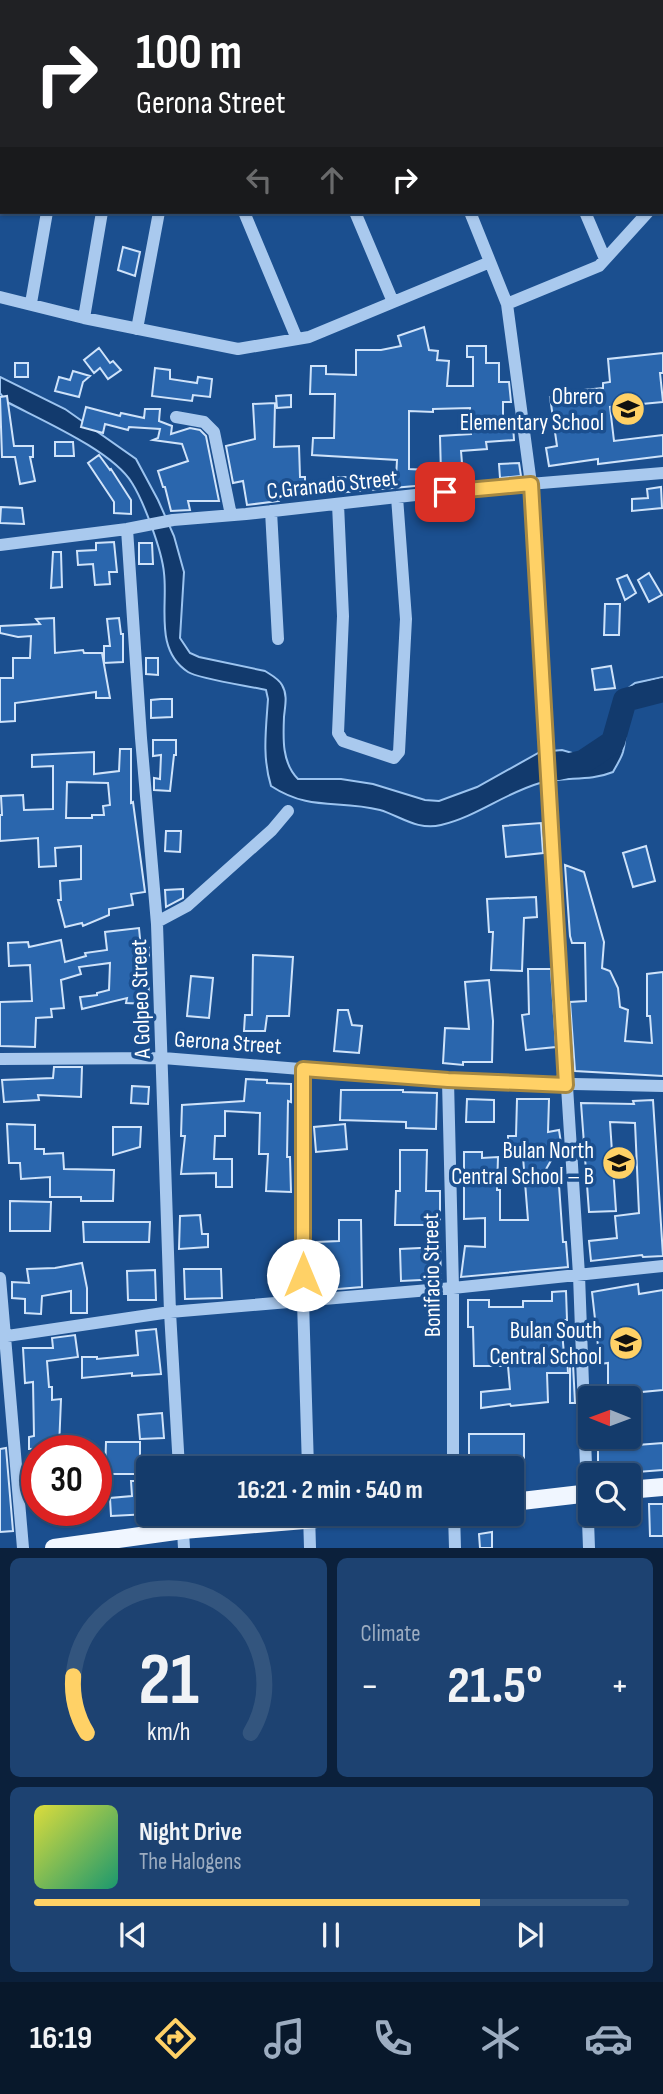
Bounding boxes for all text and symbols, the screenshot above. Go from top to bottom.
text: 100 m [136,24,242,83]
icon: right [21,28,112,119]
text: Gerona Street [136,84,285,123]
icon: left [240,161,278,199]
icon: ahead [313,161,351,199]
icon: right [386,161,424,199]
place label: Obrero Elementary School [460,383,604,437]
school or university icon: Obrero Elementary School [609,390,647,428]
pin [415,462,475,522]
street label: C.Granado Street [265,464,399,506]
icon: arrive [426,473,464,511]
street label: A Golpeo Street [125,939,157,1060]
street label: Gerona Street [173,1025,282,1061]
place label: Bulan North Central School – B [451,1137,594,1191]
school or university icon: Bulan North Central School – B [600,1144,638,1182]
street label: Bonifacio Street [417,1213,447,1337]
position arrow [266,1238,340,1312]
place label: Bulan South Central School [490,1317,602,1371]
school or university icon: Bulan South Central School [607,1324,645,1362]
north arrow [578,1386,640,1449]
map controls [578,1386,641,1526]
speed limit sign: 30 [21,1435,112,1526]
button: search [578,1463,641,1526]
text: 16:21 · 2 min · 540 m [237,1475,423,1506]
text: Climate [361,1620,420,1648]
text: 21 [138,1638,199,1726]
text: 21.5° [447,1655,542,1718]
text: − [361,1664,379,1709]
text: + [610,1664,629,1709]
text: km/h [147,1717,190,1748]
text: Night Drive [139,1817,242,1848]
text: The Halogens [139,1848,242,1876]
icon: previous [114,1916,152,1954]
icon: pause [312,1916,350,1954]
icon: next [511,1916,549,1954]
icon: directions [151,2014,200,2063]
icon: music [260,2014,309,2063]
icon: phone [368,2014,417,2063]
icon: climate [476,2014,525,2063]
icon: car [584,2014,633,2063]
text: 16:19 [30,2019,92,2058]

